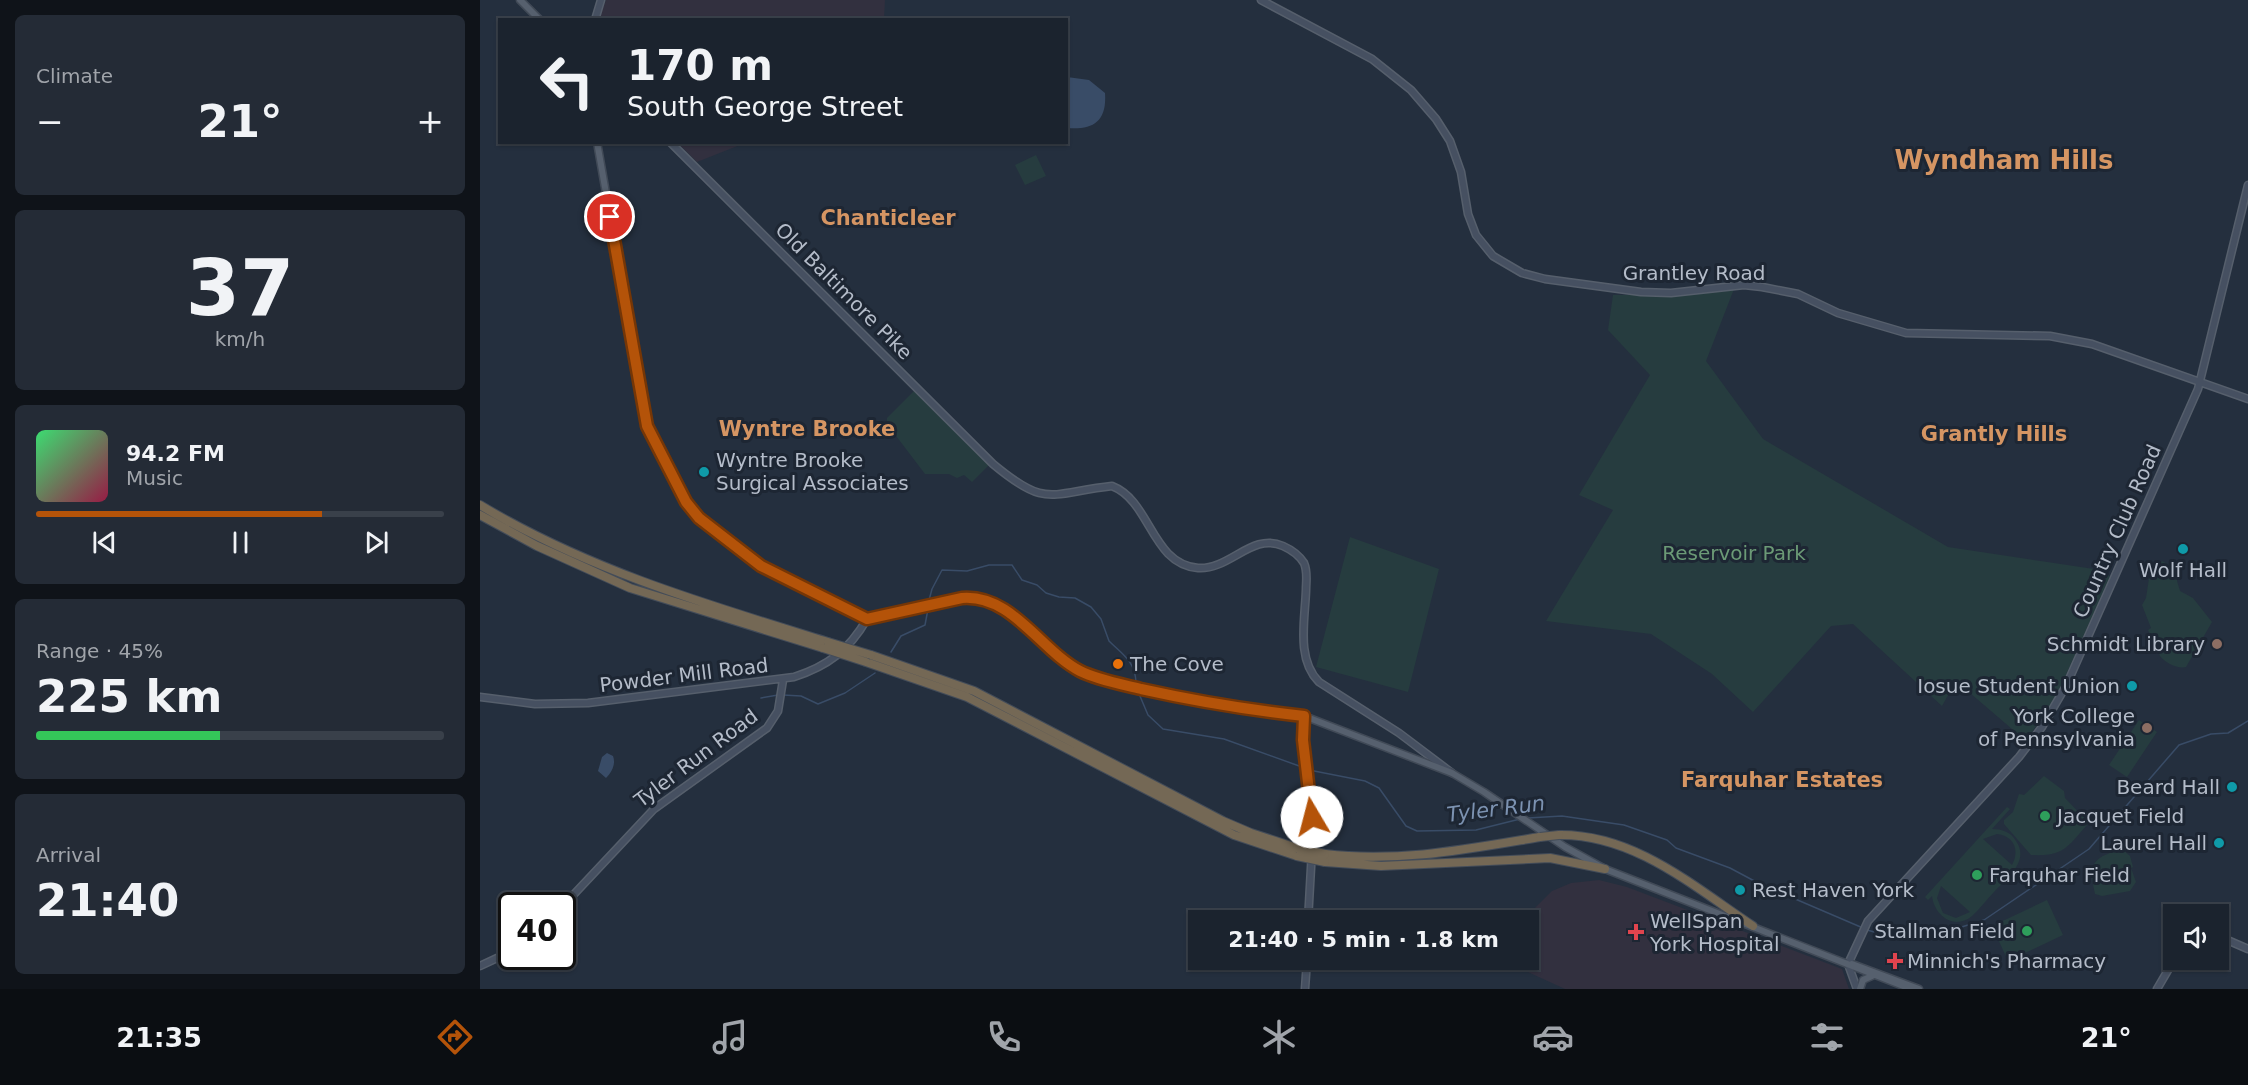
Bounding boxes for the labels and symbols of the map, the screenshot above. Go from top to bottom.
district label: Wyndham Hills [1895,145,2113,175]
pin [584,191,635,242]
district label: Chanticleer [820,206,956,230]
street label: Old Baltimore Pike [771,218,917,364]
street label: Grantley Road [1623,261,1765,285]
district label: Wyntre Brooke [719,417,895,441]
district label: Grantly Hills [1921,422,2067,446]
street label: Country Club Road [2068,441,2166,621]
place label: Wyntre Brooke Surgical Associates [716,448,909,495]
marker: Wyntre Brooke Surgical Associates [697,465,711,479]
park label: Reservoir Park [1662,541,1806,565]
marker: Wolf Hall [2176,542,2190,556]
place label: Wolf Hall [2139,558,2227,582]
place label: Schmidt Library [2047,632,2205,656]
marker: Schmidt Library [2210,637,2224,651]
place label: The Cove [1129,652,1224,676]
street label: Powder Mill Road [598,653,770,697]
marker: The Cove [1111,657,1125,671]
place label: Iosue Student Union [1917,674,2120,698]
marker: Iosue Student Union [2125,679,2139,693]
street label: Tyler Run Road [629,704,762,813]
place label: York College of Pennsylvania [1978,704,2135,751]
marker: York College of Pennsylvania [2140,721,2154,735]
district label: Farquhar Estates [1681,768,1883,792]
place label: Beard Hall [2116,775,2220,799]
marker: Beard Hall [2225,780,2239,794]
position arrow [1280,785,1344,849]
water label: Tyler Run [1446,791,1546,827]
place label: Jacquet Field [2055,804,2184,828]
marker: Jacquet Field [2038,809,2052,823]
place label: Laurel Hall [2101,831,2207,855]
marker: Laurel Hall [2212,836,2226,850]
place label: Farquhar Field [1989,863,2130,887]
marker: Farquhar Field [1970,868,1984,882]
place label: Rest Haven York [1752,878,1914,902]
marker: Rest Haven York [1733,883,1747,897]
speed limit sign: 40 [498,892,576,970]
place label: WellSpan York Hospital [1649,909,1780,956]
place label: Stallman Field [1874,919,2015,943]
marker: WellSpan York Hospital [1627,923,1645,941]
marker: Stallman Field [2020,924,2034,938]
place label: Minnich's Pharmacy [1907,949,2106,973]
marker: Minnich's Pharmacy [1888,954,1902,968]

